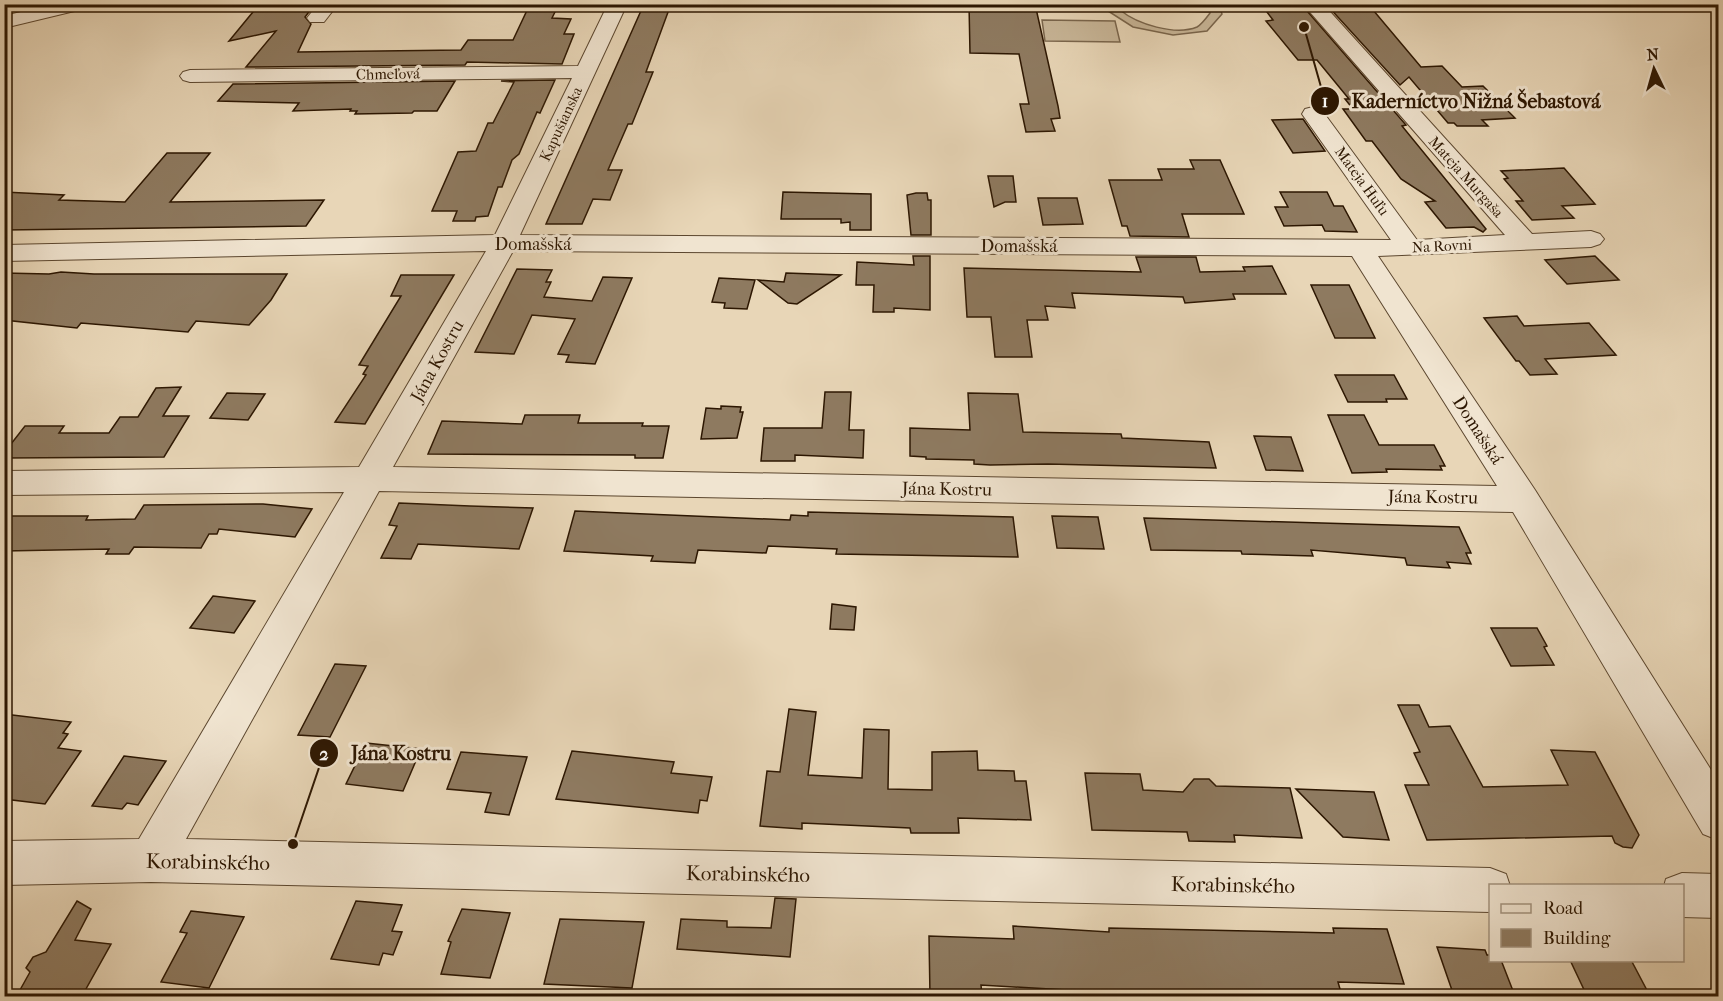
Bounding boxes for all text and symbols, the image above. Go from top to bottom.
north arrow [1624,39,1684,99]
text: N [1646,44,1660,65]
street label: Chmeľová [356,64,421,84]
callout: Kaderníctvo Nižná Šebastová [1310,82,1613,120]
street label: Kapušianska [536,83,587,164]
text: Kaderníctvo Nižná Šebastová [1352,88,1601,113]
text: 1 [1322,91,1328,112]
street label: Mateja Murgaša [1425,133,1508,222]
street label: Mateja Huľu [1331,143,1393,219]
street label: Domašská [495,234,572,255]
street label: Na Rovni [1412,235,1473,257]
street label: Domašská [981,236,1058,257]
street label: Jána Kostru [405,317,468,408]
street label: Domašská [1448,392,1508,469]
street label: Jána Kostru [900,478,992,501]
street label: Jána Kostru [1386,486,1478,509]
callout: Jána Kostru [309,734,463,772]
text: Jána Kostru [349,742,452,765]
text: 2 [319,744,329,765]
street label: Korabinského [146,849,270,875]
street label: Korabinského [686,861,810,887]
street label: Korabinského [1171,872,1295,898]
legend [1489,884,1684,962]
text: Road [1543,898,1583,919]
text: Building [1543,928,1611,949]

